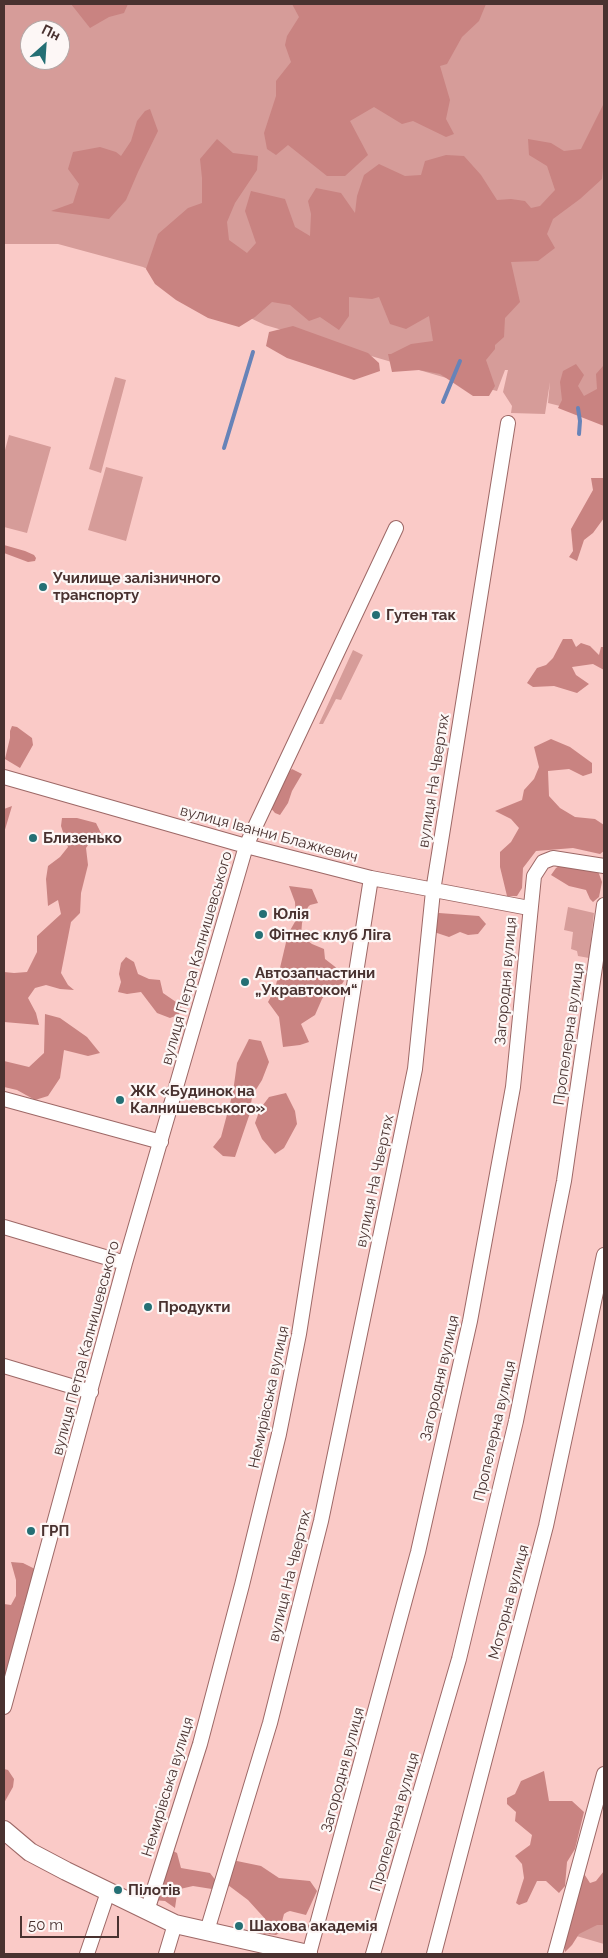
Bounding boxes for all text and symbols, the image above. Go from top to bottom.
north arrow [20,20,70,70]
text: Пн [39,21,63,44]
place label: Училище залізничного транспорту [53,569,220,604]
marker: Училище залізничного транспорту [37,581,49,593]
place label: Гутен так [386,606,456,624]
marker: Гутен так [370,609,382,621]
street label: вулиця На Чвертях [415,713,453,849]
street label: вулиця Іванни Блажкевич [178,802,360,866]
place label: Близенько [43,829,122,847]
marker: Близенько [27,832,39,844]
street label: вулиця Петра Калнишевського [158,849,236,1067]
place label: Юлія [273,905,309,923]
marker: Юлія [257,908,269,920]
street label: Загородня вулиця [491,916,521,1046]
place label: Фітнес клуб Ліга [269,926,391,944]
marker: Фітнес клуб Ліга [253,929,265,941]
street label: Пропелерна вулиця [550,962,588,1106]
place label: Автозапчастини „Укравтоком“ [255,964,375,999]
marker: Автозапчастини „Укравтоком“ [239,976,251,988]
place label: ЖК «Будинок на Калнишевського» [130,1082,265,1117]
marker: ЖК «Будинок на Калнишевського» [114,1094,126,1106]
street label: вулиця На Чвертях [352,1113,398,1249]
street label: вулиця Петра Калнишевського [49,1239,123,1457]
place label: Продукти [158,1298,230,1316]
marker: Продукти [142,1301,154,1313]
street label: Загородня вулиця [417,1313,463,1443]
street label: Немирівська вулиця [245,1324,293,1470]
street label: Пропелерна вулиця [470,1359,520,1503]
street label: вулиця На Чвертях [265,1508,315,1644]
place label: ГРП [41,1522,69,1540]
marker: ГРП [25,1525,37,1537]
street label: Моторна вулиця [485,1543,533,1661]
street label: Загородня вулиця [318,1706,368,1834]
street label: Немирівська вулиця [138,1715,198,1859]
street label: Пропелерна вулиця [367,1750,423,1894]
place label: Пілотів [128,1881,181,1899]
marker: Пілотів [112,1884,124,1896]
scale bar [22,1906,121,1938]
text: 50 m [28,1916,63,1934]
place label: Шахова академія [249,1917,378,1935]
marker: Шахова академія [233,1920,245,1932]

